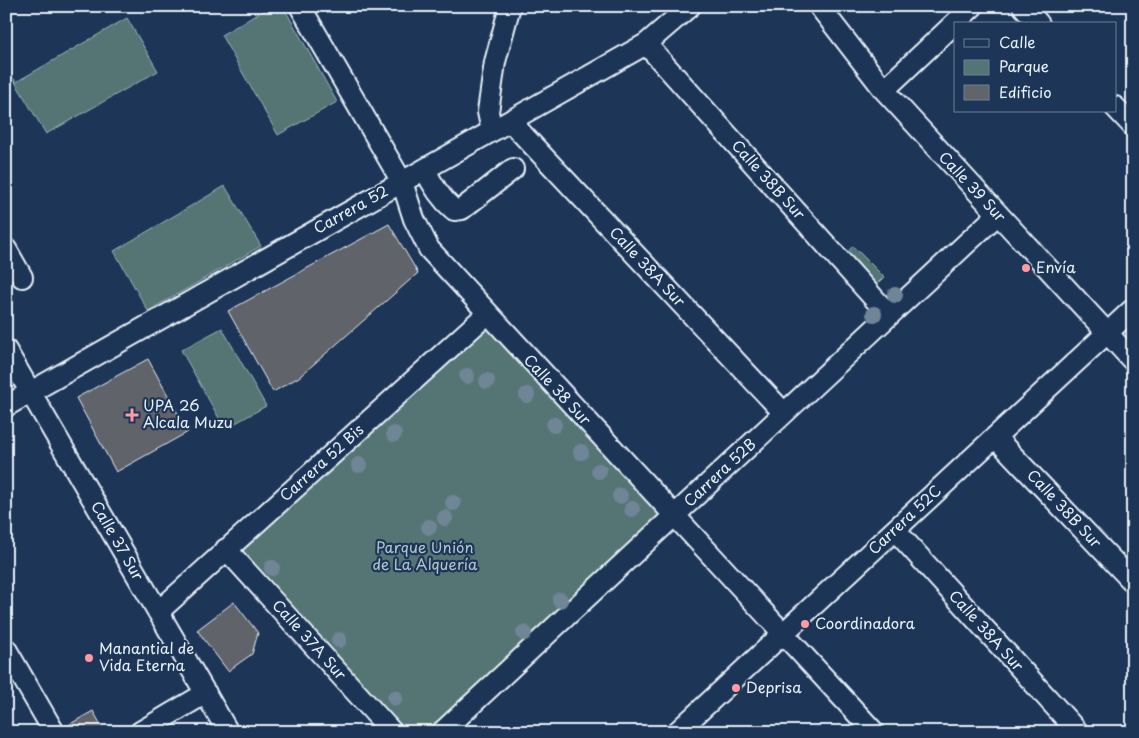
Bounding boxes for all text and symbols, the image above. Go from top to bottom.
legend [954,22,1116,112]
text: Calle [999,30,1036,53]
text: Parque [999,54,1049,77]
text: Edificio [999,80,1052,103]
street label: Calle 38B Sur [727,134,811,224]
street label: Calle 39 Sur [934,145,1012,227]
street label: Carrera 52 [309,179,392,239]
street label: Calle 38A Sur [605,221,691,311]
place label: Envía [1036,255,1076,278]
marker: Envía [1020,262,1032,274]
street label: Calle 38 Sur [519,348,597,430]
place label: UPA 26 Alcala Muzu [143,393,233,433]
marker: UPA 26 Alcala Muzu [125,408,139,422]
street label: Carrera 52 Bis [274,418,368,506]
street label: Carrera 52B [678,432,760,512]
street label: Calle 38B Sur [1022,463,1108,553]
street label: Carrera 52C [862,479,946,559]
street label: Calle 37 Sur [86,496,150,584]
park label: Parque Unión de La Alquería [372,535,478,575]
street label: Calle 38A Sur [944,584,1030,676]
street label: Calle 37A Sur [268,594,353,684]
place label: Coordinadora [815,611,916,634]
marker: Coordinadora [799,618,811,630]
place label: Manantial de Vida Eterna [99,636,194,676]
marker: Manantial de Vida Eterna [83,652,95,664]
place label: Deprisa [746,675,802,698]
marker: Deprisa [730,682,742,694]

